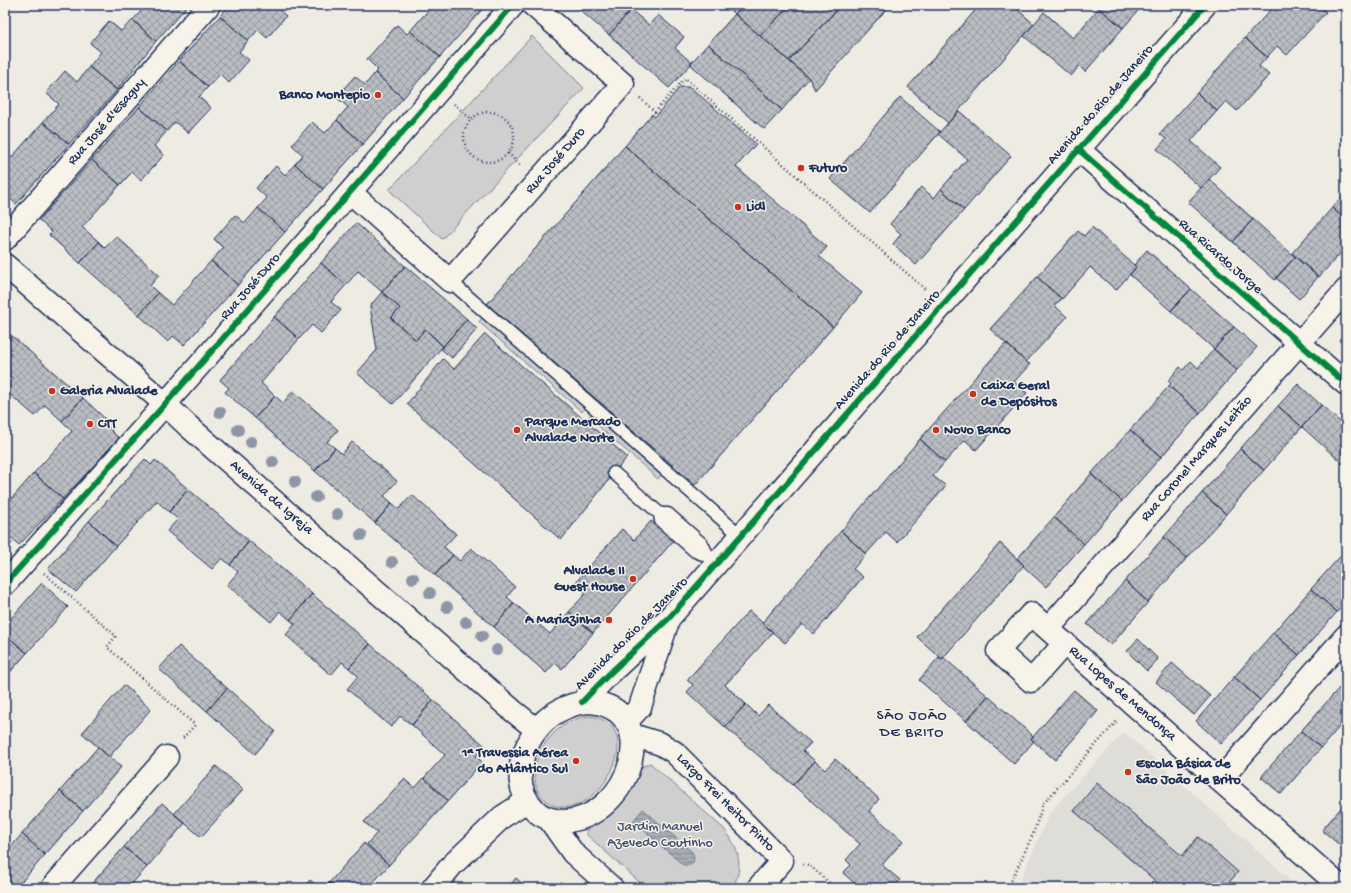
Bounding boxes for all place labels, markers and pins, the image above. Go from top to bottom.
place label: Banco Montepio [278,87,371,104]
marker: Banco Montepio [373,90,383,100]
place label: Futuro [808,160,848,177]
marker: Futuro [796,163,806,173]
place label: Lidl [746,199,765,216]
marker: Lidl [733,202,743,212]
place label: Caixa Geral de Depósitos [980,378,1057,411]
place label: Galeria Alvalade [60,383,158,400]
marker: Galeria Alvalade [47,386,57,396]
marker: Caixa Geral de Depósitos [968,389,978,399]
place label: Parque Mercado Alvalade Norte [524,414,622,447]
place label: CTT [97,416,118,433]
marker: CTT [85,419,95,429]
place label: Novo Banco [944,422,1012,439]
marker: Parque Mercado Alvalade Norte [512,425,522,435]
marker: Novo Banco [931,425,941,435]
place label: Alvalade II Guest House [554,563,626,596]
marker: Alvalade II Guest House [628,574,638,584]
place label: A Mariazinha [524,612,602,629]
marker: A Mariazinha [604,615,614,625]
place label: 1ª Travessia Aérea do Atlântico Sul [461,745,569,778]
marker: 1ª Travessia Aérea do Atlântico Sul [571,756,581,766]
place label: Escola Básica de São João de Brito [1136,756,1241,789]
marker: Escola Básica de São João de Brito [1123,767,1133,777]

